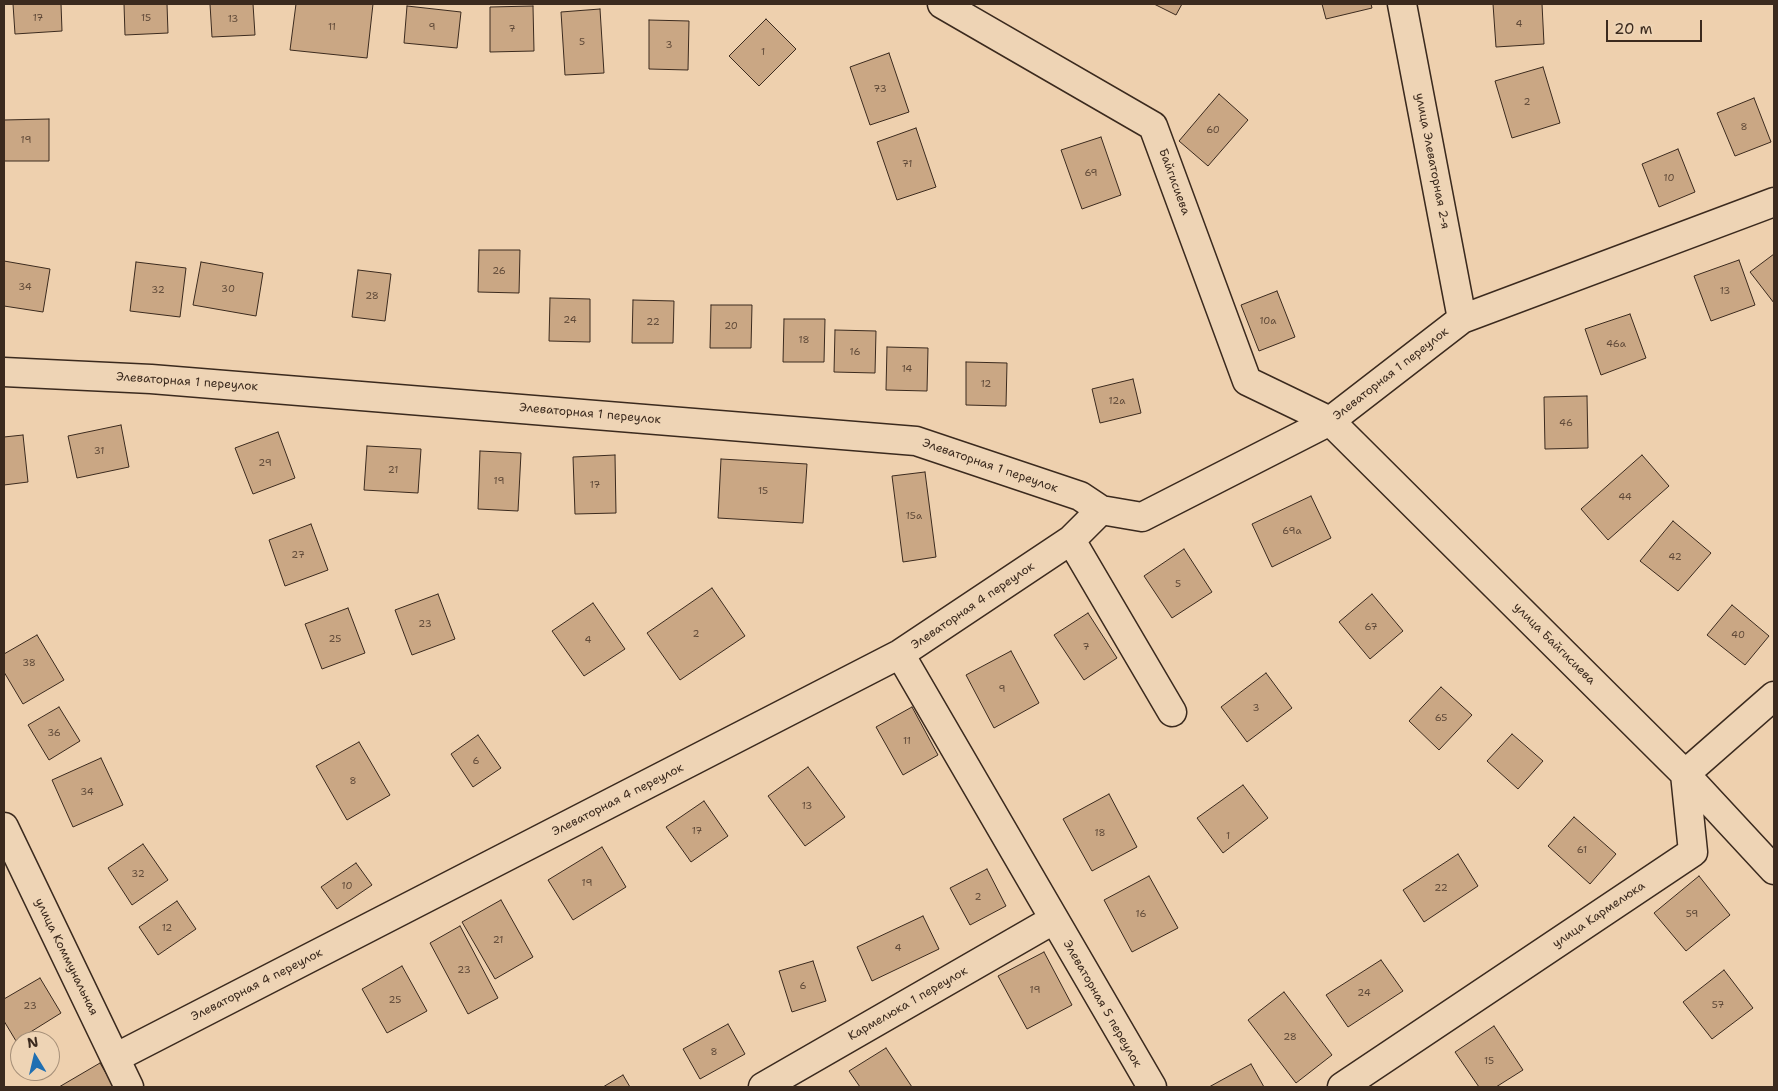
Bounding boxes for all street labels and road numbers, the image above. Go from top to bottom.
street label: улица Элеваторная 2-я [1412,92,1452,230]
street label: Байгисиева [1155,147,1193,217]
street label: Элеваторная 1 переулок [1331,325,1451,423]
street label: Элеваторная 1 переулок [116,370,258,394]
street label: Элеваторная 1 переулок [519,401,661,427]
street label: Элеваторная 1 переулок [920,436,1060,496]
street label: Элеваторная 4 переулок [909,559,1037,653]
street label: улица Байгисиева [1510,600,1598,688]
street label: Элеваторная 4 переулок [550,761,686,839]
street label: улица Кармелюка [1550,879,1648,951]
street label: улица Коммунальная [31,896,101,1018]
street label: Элеваторная 5 переулок [1060,938,1144,1070]
street label: Элеваторная 4 переулок [189,946,325,1024]
street label: Кармелюка 1 переулок [846,964,970,1044]

